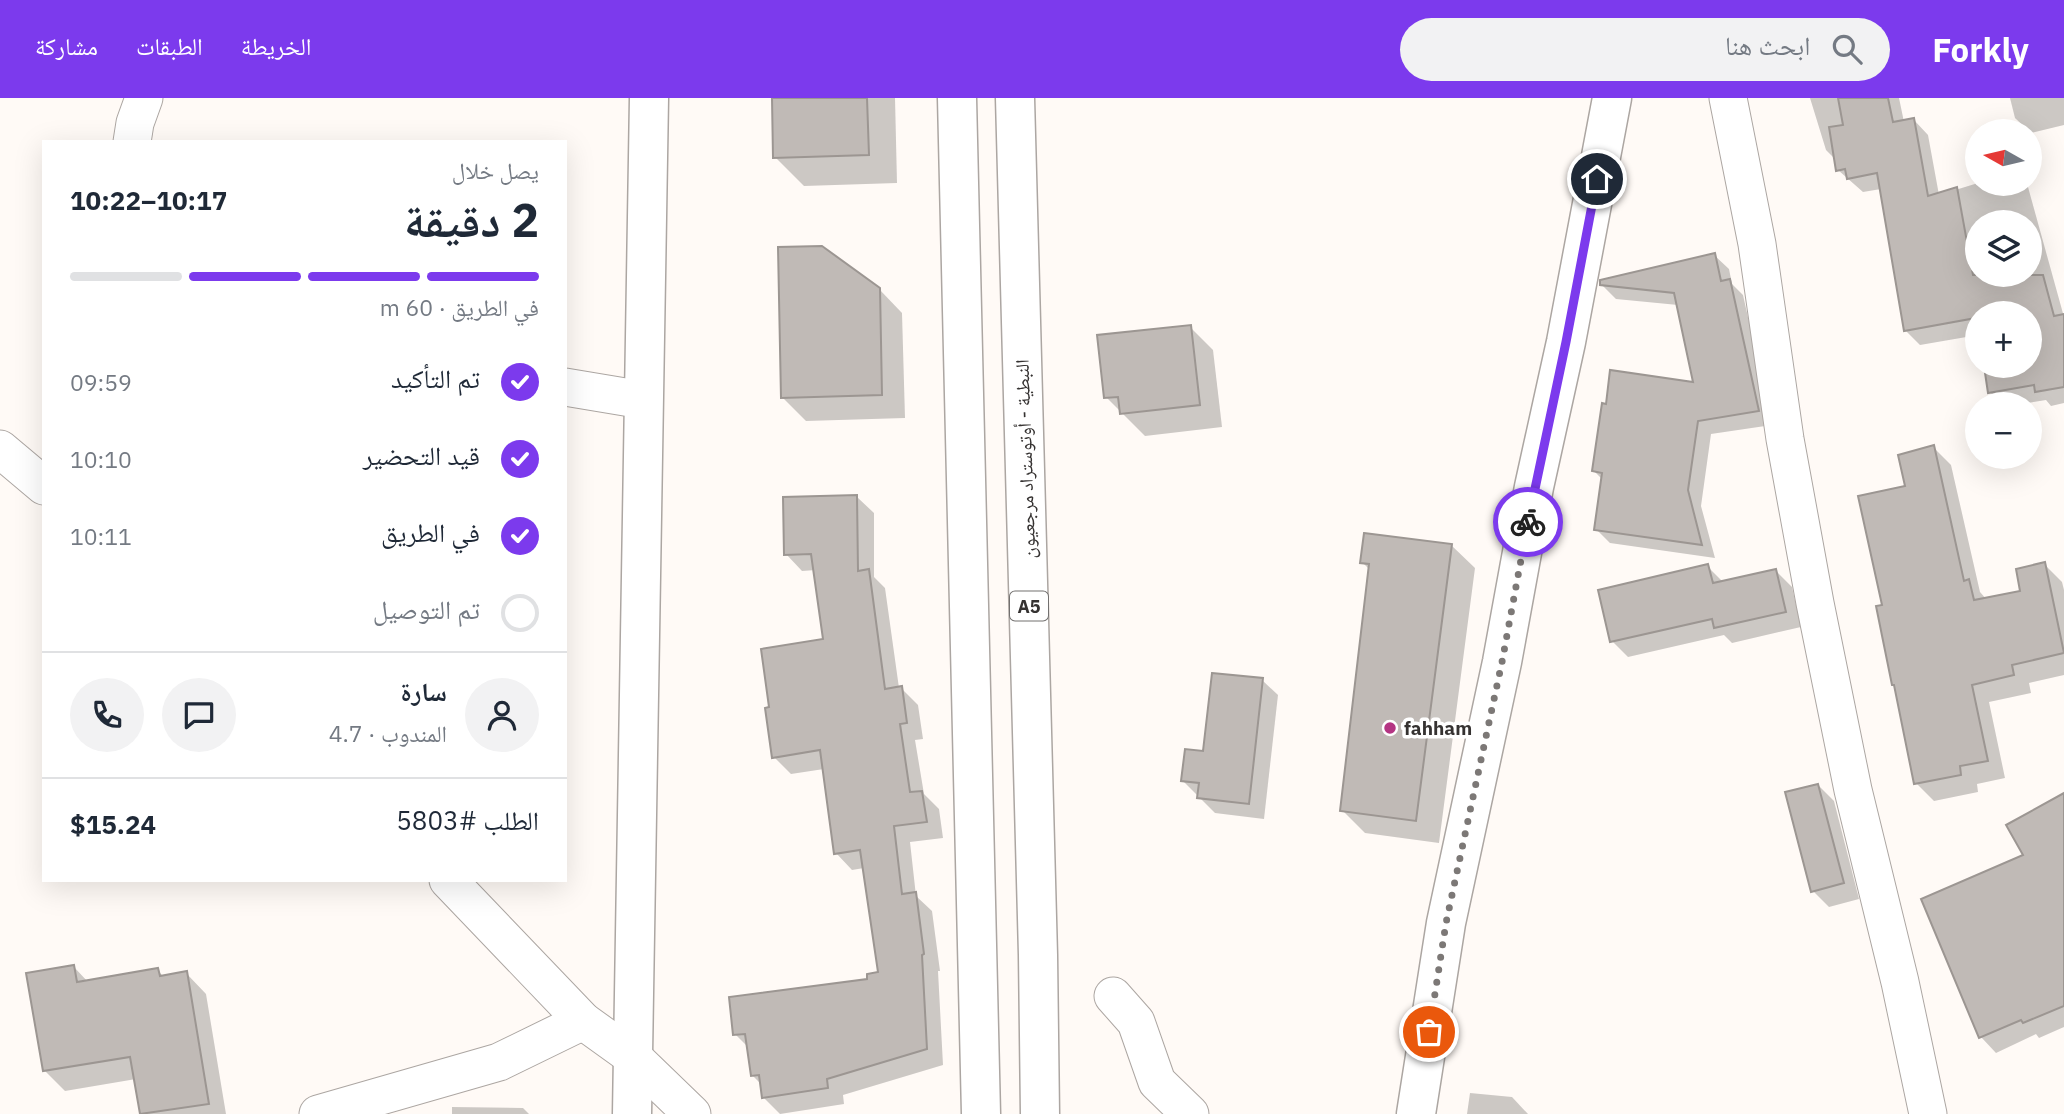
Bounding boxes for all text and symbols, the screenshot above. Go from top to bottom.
search box [1400,18,1890,81]
text: ابحث هنا [1725,28,1810,62]
text: Forkly [1932,28,2029,71]
text: مشاركة [35,30,98,62]
text: الطبقات [136,30,203,62]
text: الخريطة [241,30,311,62]
icon: search [1828,30,1866,68]
north arrow [1965,119,2042,196]
map controls [1965,119,2042,469]
pin [1567,149,1627,209]
text: يصل خلال [452,155,539,185]
icon: home [1578,160,1616,198]
text: 10:17–10:22 [70,183,227,217]
text: 2 دقيقة [404,190,539,250]
button: layers [1965,210,2042,287]
text: في الطريق · 60 m [380,292,539,322]
button: + [1965,301,2042,378]
street label: النبطية - أوتوستراد مرجعيون [1010,359,1040,559]
text: تم التأكيد [391,361,480,395]
icon: check [501,363,539,401]
text: 09:59 [70,367,132,397]
button: − [1965,392,2042,469]
text: قيد التحضير [363,438,480,472]
icon: check [501,440,539,478]
text: 10:10 [70,444,132,474]
courier [1493,487,1563,557]
icon: bike [1509,503,1547,541]
text: في الطريق [381,515,480,549]
icon: check [501,517,539,555]
text: 10:11 [70,521,132,551]
text: تم التوصيل [373,592,480,626]
road number: A5 [1010,592,1048,620]
text: سارة [400,674,447,708]
button: phone [70,678,144,752]
button: chat [162,678,236,752]
button: person [465,678,539,752]
place label: fahham [1404,716,1472,740]
text: المندوب · 4.7 [329,718,447,748]
marker: fahham [1382,720,1398,736]
text: الطلب #5803 [396,803,539,837]
text: $15.24 [70,807,156,841]
pin [1399,1002,1459,1062]
icon: bag [1410,1013,1448,1051]

